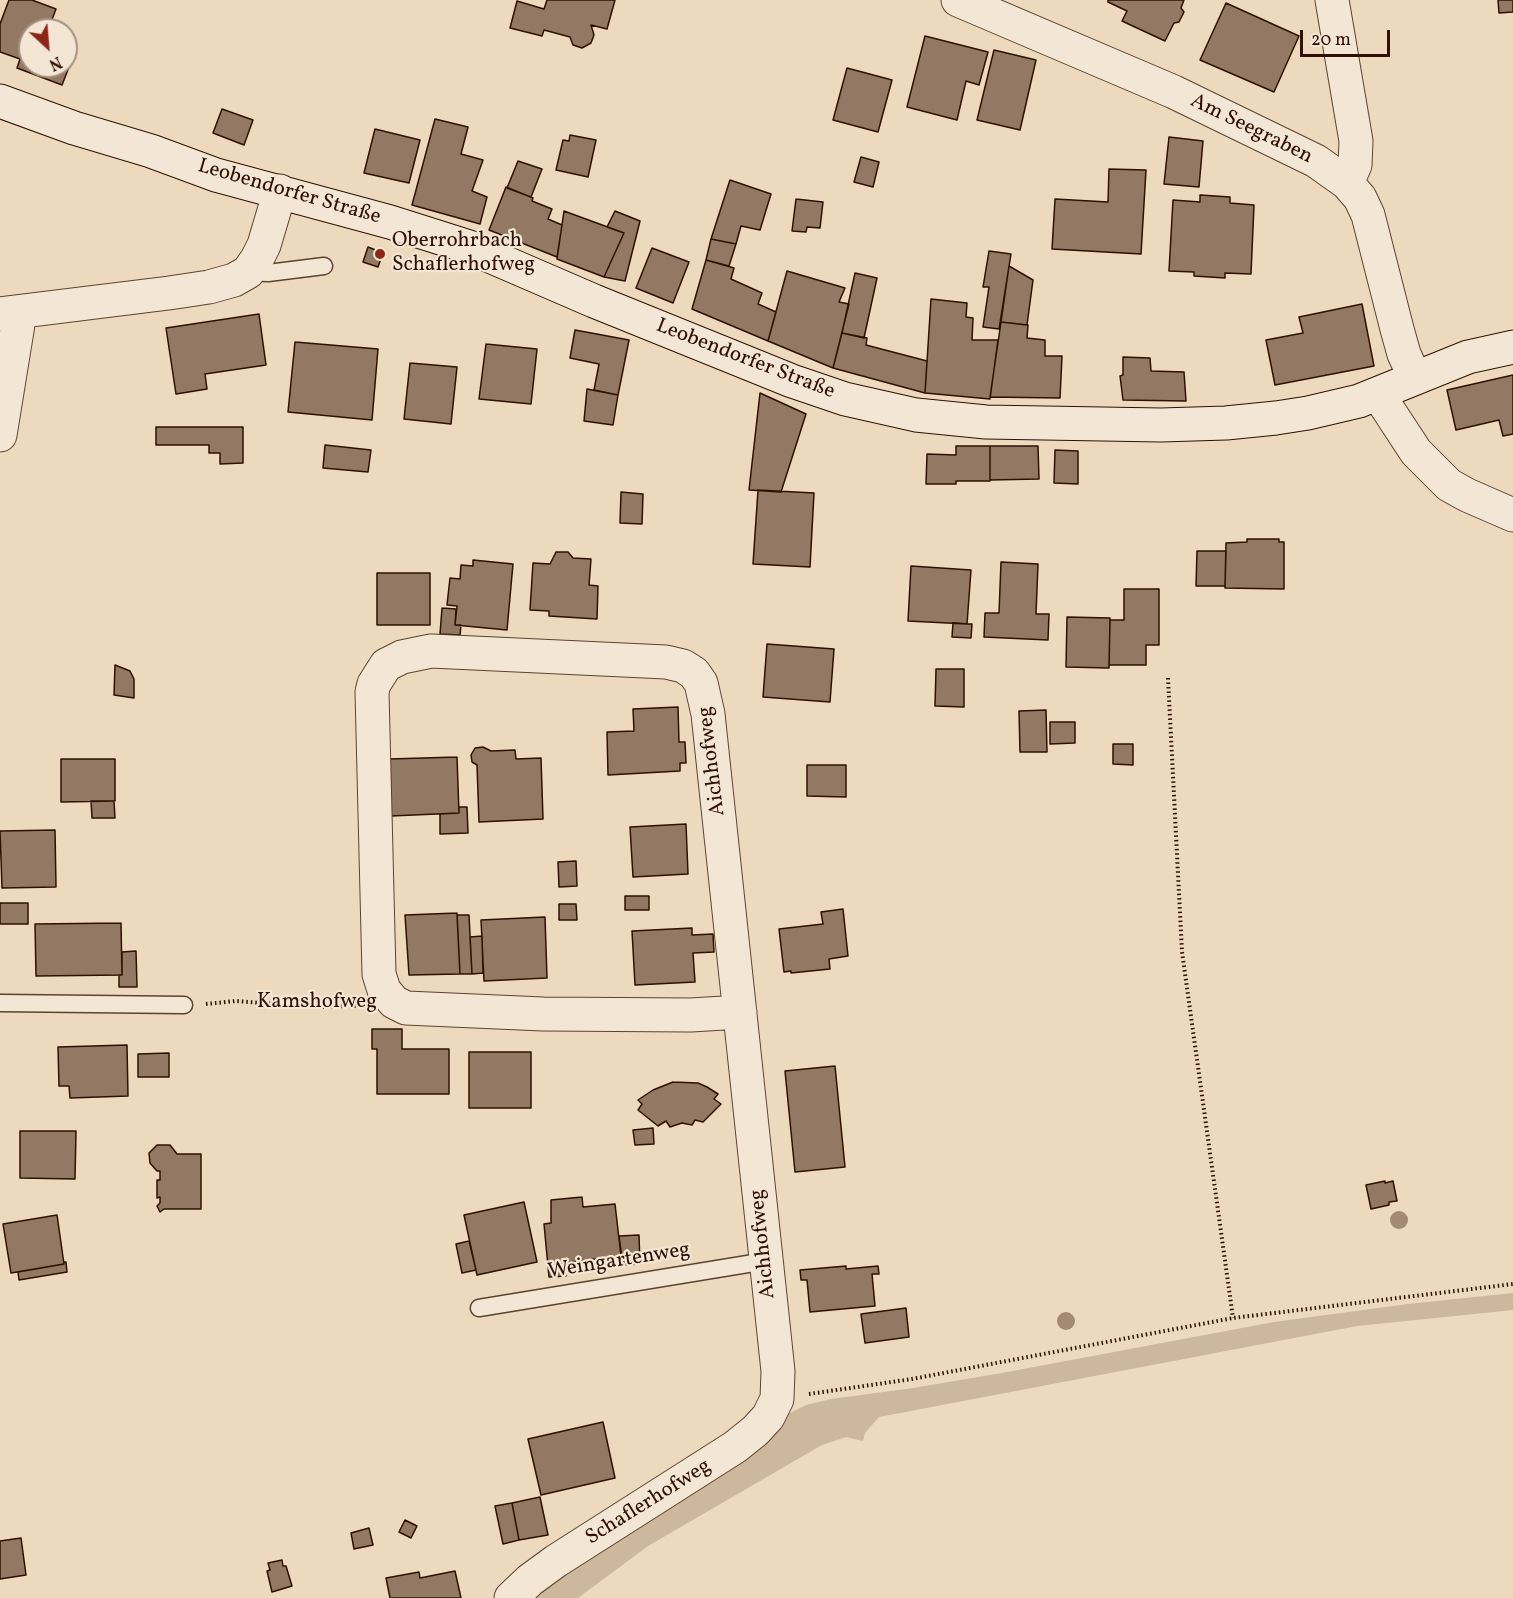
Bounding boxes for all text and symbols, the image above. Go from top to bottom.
north arrow [18,18,78,78]
scale bar [1303,18,1393,56]
text: 20 m [1311,28,1351,53]
text: N [45,50,65,75]
street label: Am Seegraben [1186,90,1316,170]
street label: Leobendorfer Straße [195,155,383,231]
place label: Oberrohrbach Schaflerhofweg [392,229,535,279]
marker: Oberrohrbach Schaflerhofweg [373,247,387,261]
street label: Leobendorfer Straße [652,314,838,406]
street label: Aichhofweg [694,705,732,817]
street label: Kamshofweg [257,990,377,1016]
street label: Aichhofweg [746,1188,782,1300]
street label: Weingartenweg [546,1238,692,1286]
street label: Schaflerhofweg [582,1454,716,1552]

